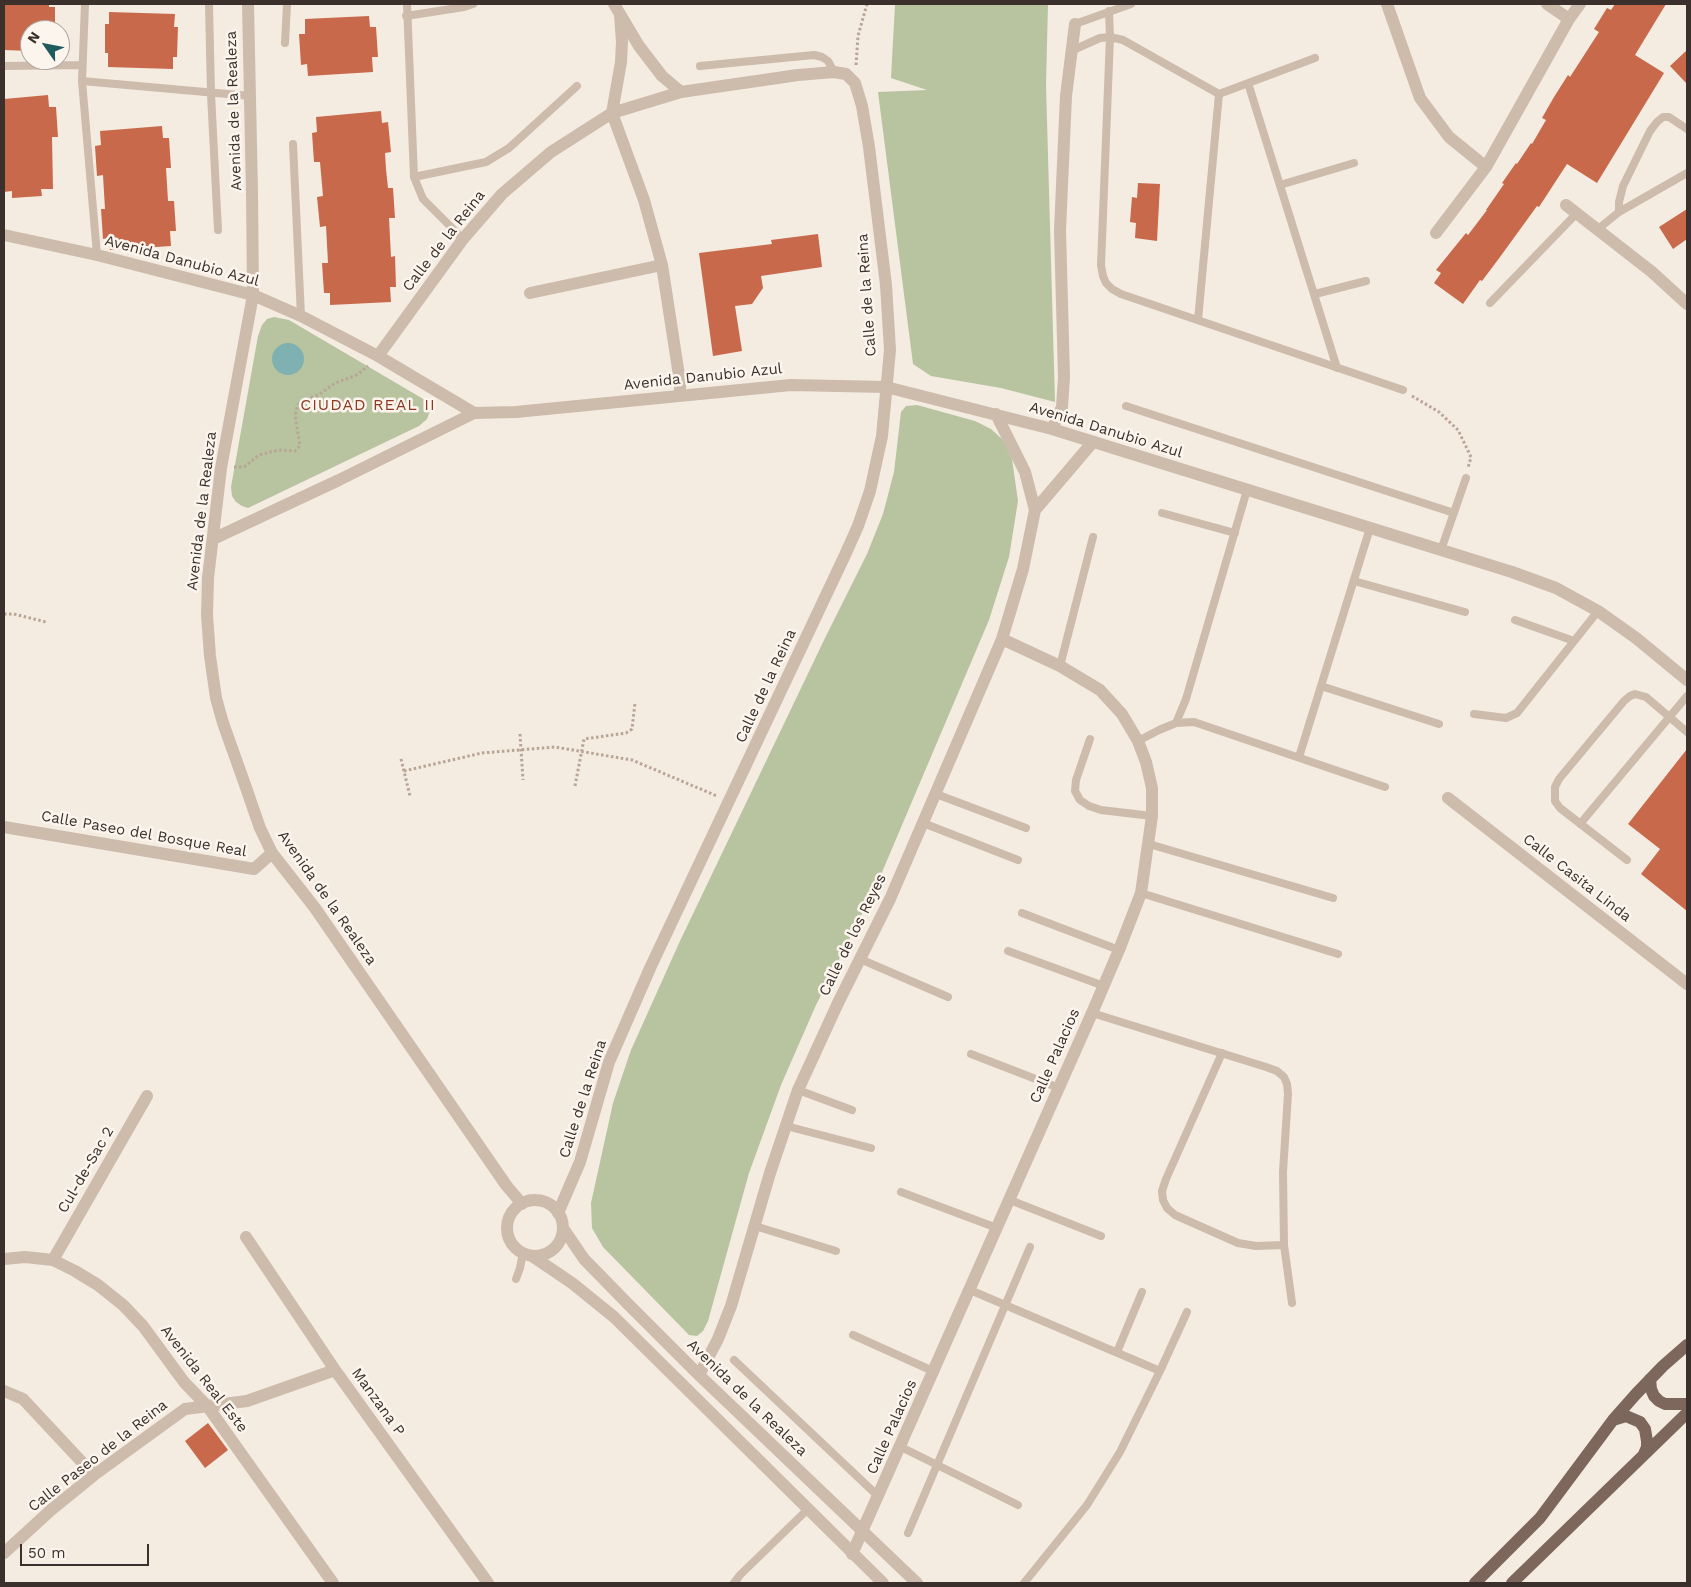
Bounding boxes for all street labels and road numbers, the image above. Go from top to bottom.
street label: Avenida de la Realeza [222,31,246,191]
street label: Calle de la Reina [399,187,489,295]
street label: Avenida Danubio Azul [103,232,261,290]
street label: Calle de la Reina [854,233,880,357]
street label: Avenida Danubio Azul [623,360,783,394]
street label: Avenida Danubio Azul [1027,398,1185,462]
street label: Avenida de la Realeza [183,430,221,592]
street label: Calle de la Reina [732,626,800,746]
street label: Calle Paseo del Bosque Real [40,807,248,861]
street label: Avenida de la Realeza [274,827,380,969]
street label: Calle Casita Linda [1519,830,1635,926]
street label: Calle de los Reyes [816,871,890,999]
street label: Calle Palacios [1026,1006,1084,1106]
street label: Calle de la Reina [555,1038,611,1160]
street label: Cul-de-Sac 2 [54,1124,118,1216]
street label: Avenida Real Este [157,1322,251,1436]
street label: Avenida de la Realeza [683,1336,811,1460]
street label: Manzana P [347,1365,409,1439]
street label: Calle Palacios [863,1377,921,1477]
street label: Calle Paseo de la Reina [25,1396,171,1516]

